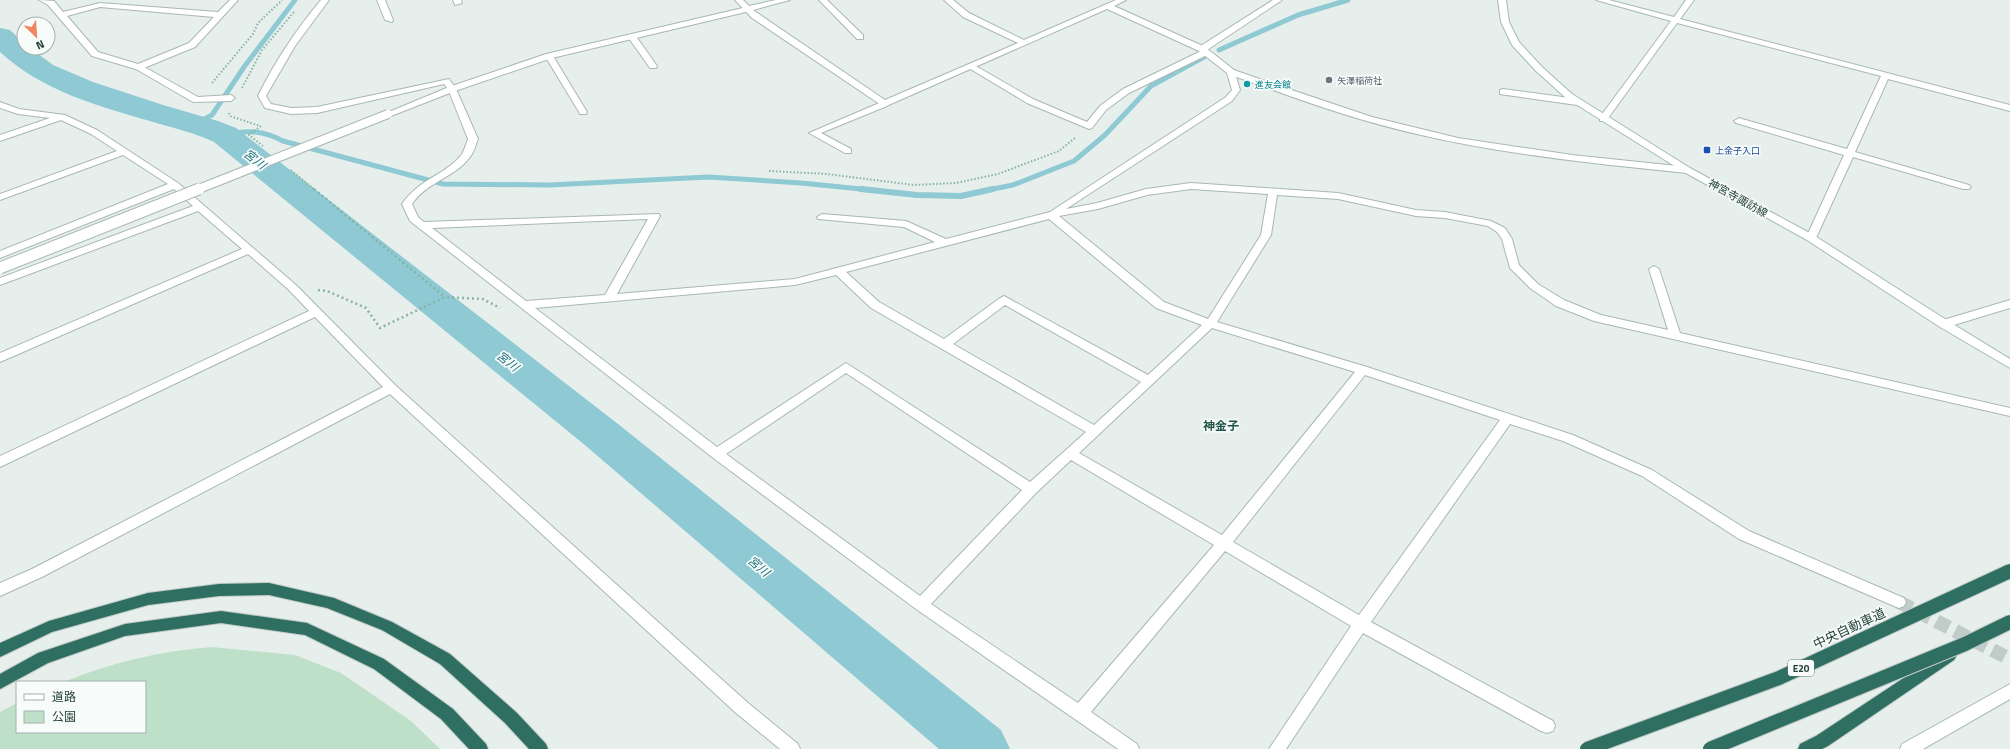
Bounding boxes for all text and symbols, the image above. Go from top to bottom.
north arrow [16,16,56,56]
text: N [33,36,47,54]
place label: 矢澤稲荷社 [1337,74,1382,87]
marker: 矢澤稲荷社 [1324,75,1334,85]
place label: 進友会館 [1255,78,1291,91]
marker: 進友会館 [1242,79,1252,89]
water label: 宮川 [240,144,272,175]
place label: 上金子入口 [1715,144,1760,157]
marker: 上金子入口 [1702,145,1712,155]
street label: 神宮寺諏訪線 [1705,175,1771,221]
water label: 宮川 [493,346,525,377]
district label: 神金子 [1203,416,1239,435]
water label: 宮川 [744,551,776,582]
street label: 中央自動車道 [1809,602,1889,654]
road number: E20 [1788,660,1814,676]
legend [16,681,146,733]
text: 道路 [52,687,76,706]
text: 公園 [52,707,76,726]

